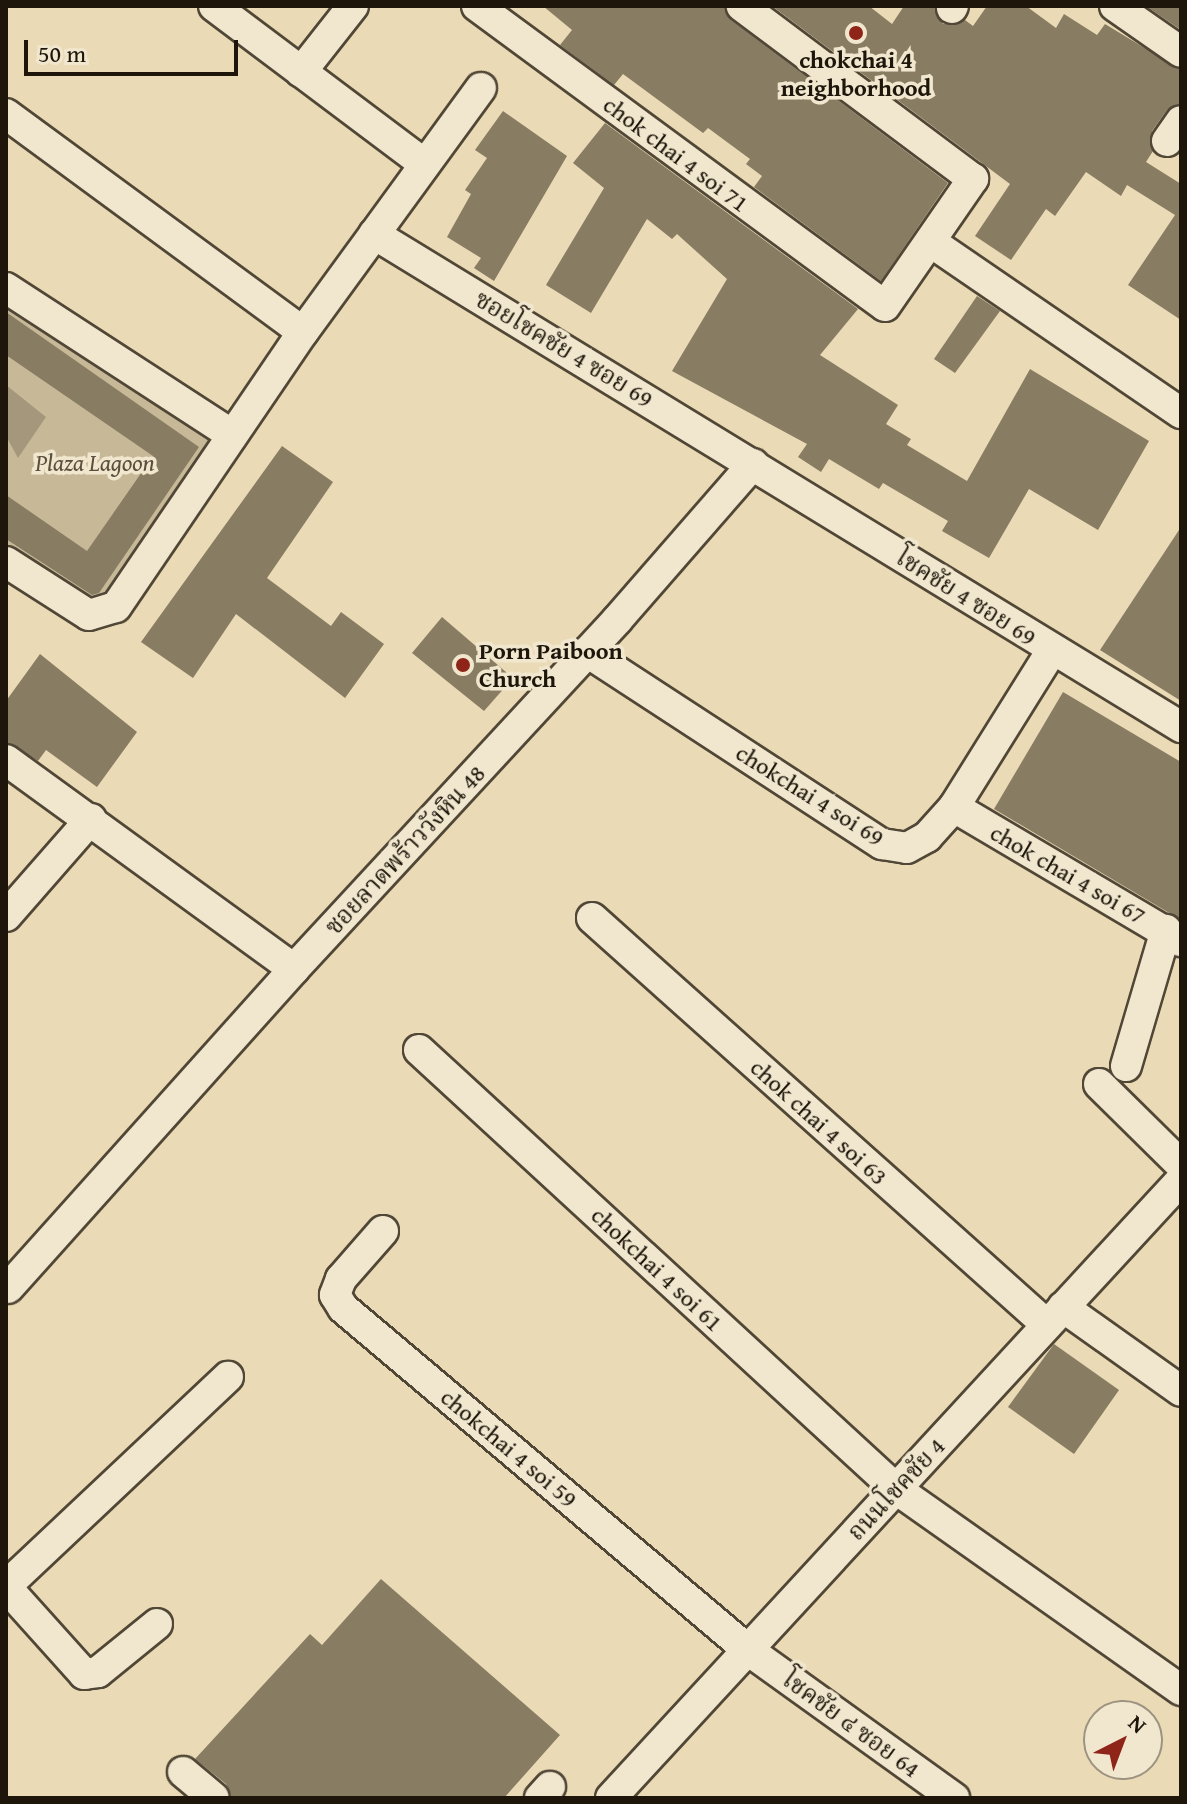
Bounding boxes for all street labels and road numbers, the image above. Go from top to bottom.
street label: chok chai 4 soi 71 [598,90,754,218]
street label: ซอยโชคชัย 4 ซอย 69 [470,284,658,414]
street label: โชคชัย 4 ซอย 69 [891,542,1041,652]
street label: chokchai 4 soi 69 [731,738,889,852]
street label: ซอยลาดพร้าววังหิน 48 [319,759,491,941]
street label: chok chai 4 soi 67 [985,818,1151,930]
street label: chok chai 4 soi 63 [745,1053,893,1191]
street label: chokchai 4 soi 61 [585,1201,729,1337]
street label: chokchai 4 soi 59 [435,1383,583,1513]
street label: ถนนโชคชัย 4 [841,1432,951,1546]
street label: โชคชัย ๔ ซอย 64 [777,1665,925,1783]

